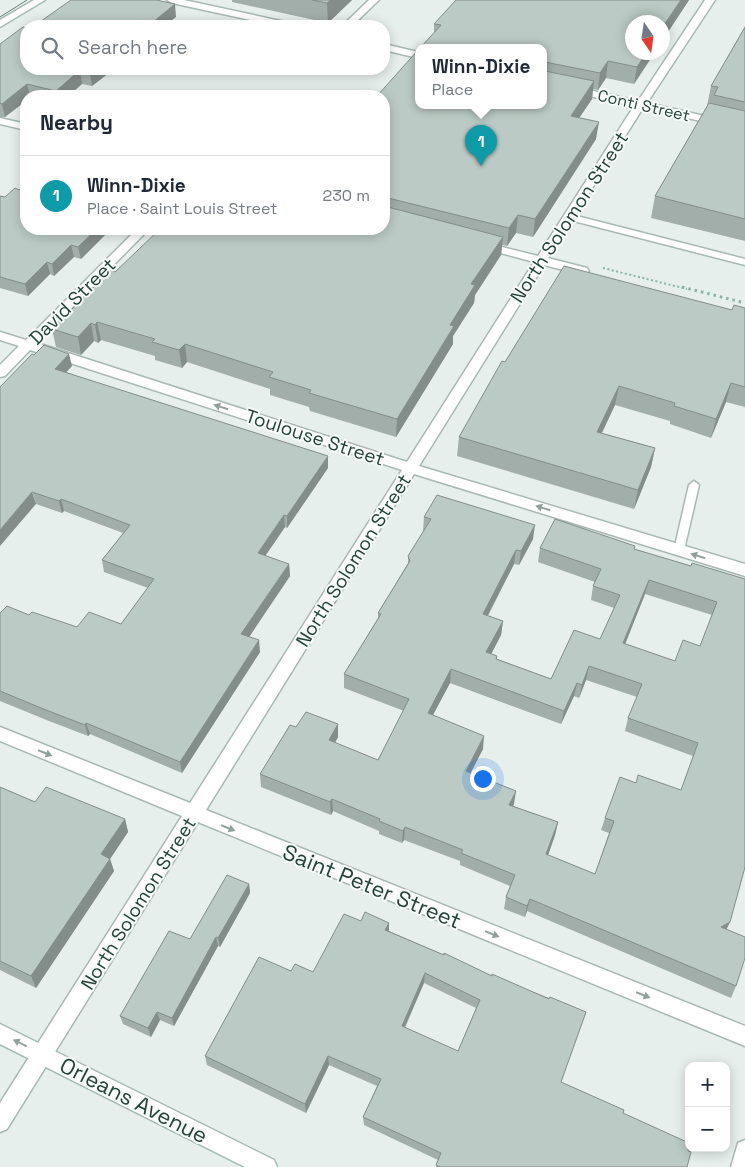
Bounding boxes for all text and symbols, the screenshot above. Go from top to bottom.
north arrow [625,15,670,60]
search box [20,20,390,75]
icon: search [38,34,66,62]
text: Search here [78,35,188,60]
popup [415,44,547,109]
text: Winn-Dixie [432,54,530,79]
text: Place [432,79,473,100]
street label: Conti Street [596,85,692,126]
text: Nearby [40,109,113,136]
pin: 1 [465,125,497,166]
street label: North Solomon Street [505,127,634,308]
text: Winn-Dixie [87,173,186,198]
text: 1 [52,185,60,206]
text: 230 m [323,185,370,206]
text: Place · Saint Louis Street [87,198,277,219]
street label: David Street [24,253,121,350]
one-way arrow [213,403,228,411]
street label: Toulouse Street [242,403,388,472]
street label: North Solomon Street [290,469,417,651]
one-way arrow [535,504,550,512]
one-way arrow [691,551,706,559]
one-way arrow [38,749,53,757]
your location [470,766,496,792]
street label: North Solomon Street [75,812,202,994]
one-way arrow [221,824,235,832]
street label: Saint Peter Street [279,837,465,935]
one-way arrow [485,930,500,938]
one-way arrow [636,991,650,999]
one-way arrow [13,1039,27,1047]
street label: Orleans Avenue [55,1051,213,1149]
map controls [685,1062,730,1152]
button: + [685,1062,730,1107]
button: − [685,1107,730,1152]

